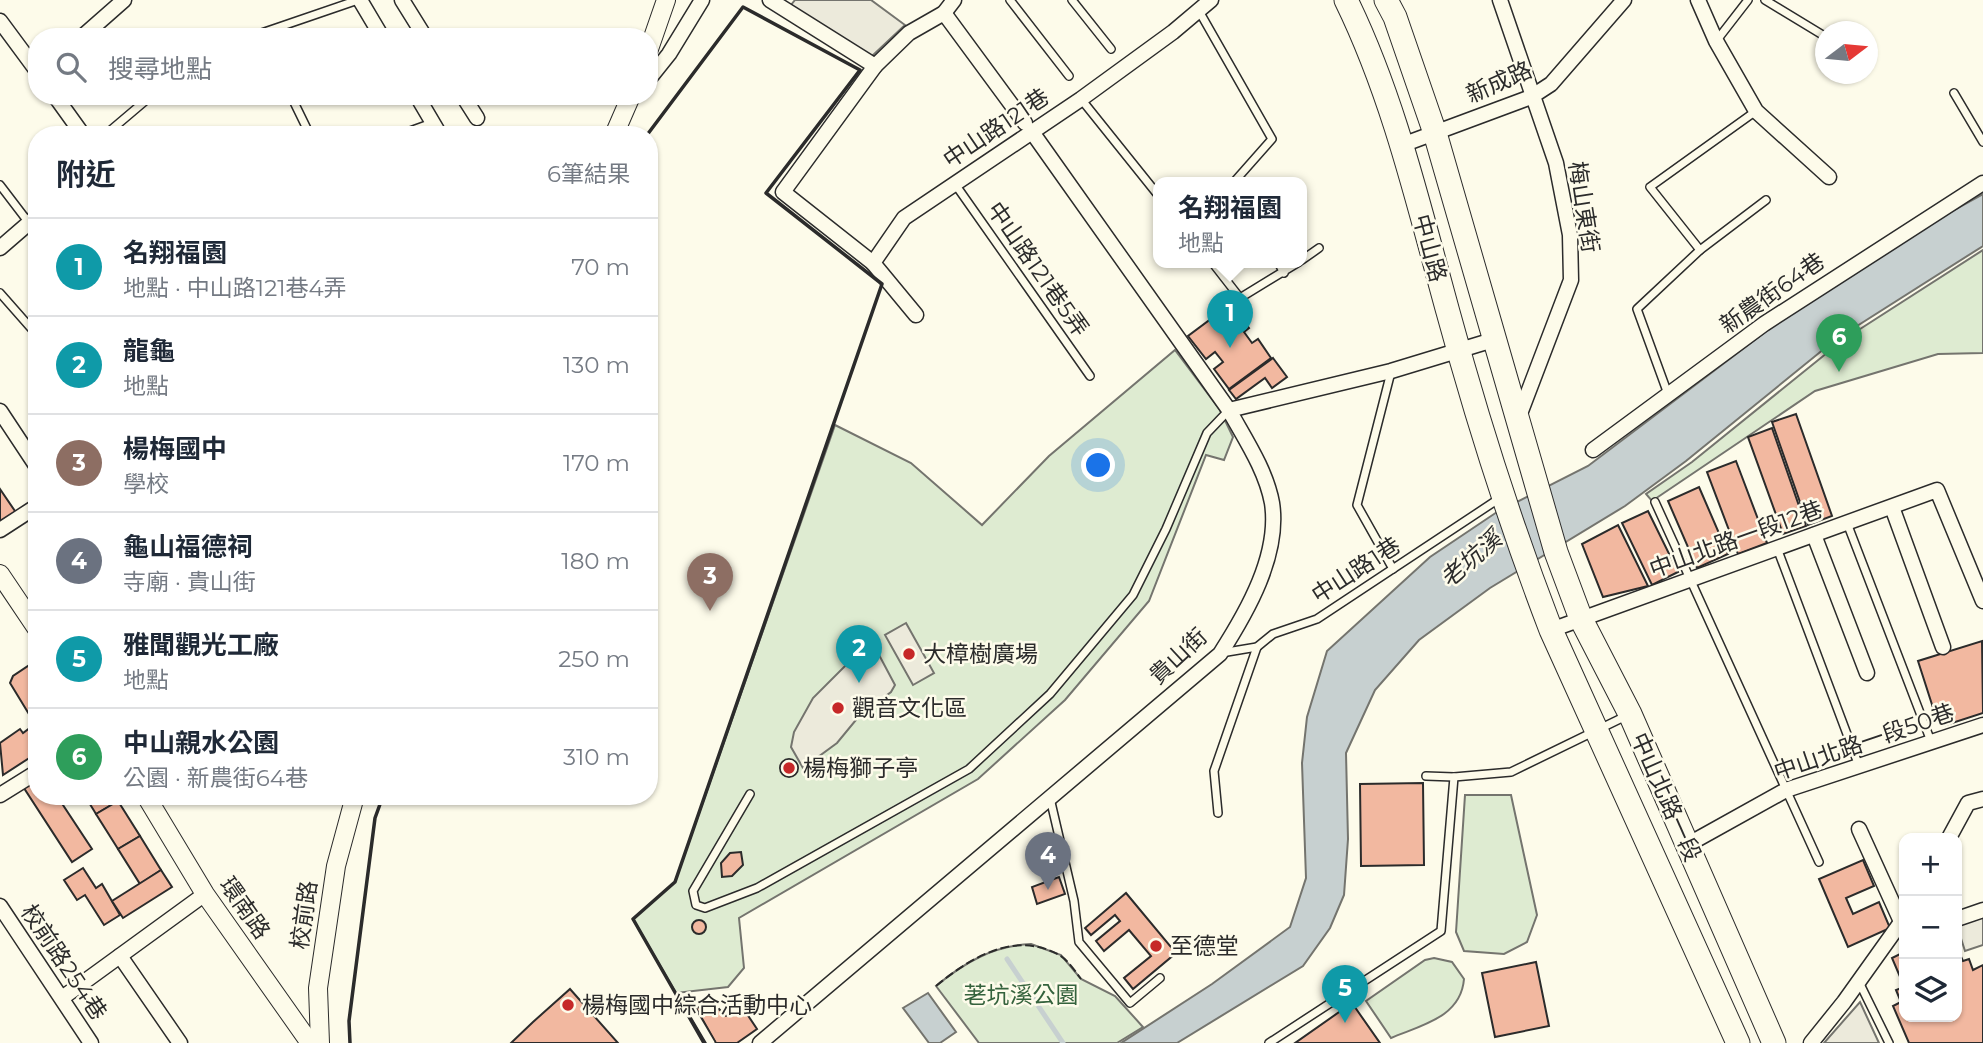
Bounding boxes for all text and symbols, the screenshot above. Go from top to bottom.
north arrow [1815,21,1878,84]
search box [28,28,658,105]
icon: search [52,48,90,86]
text: 搜尋地點 [108,53,212,85]
street label: 新成路 [1462,55,1536,109]
street label: 中山路121巷 [938,82,1054,174]
text: 附近 [56,156,116,193]
street label: 梅山東街 [1563,159,1605,255]
text: 6筆結果 [547,160,630,188]
popup [1153,177,1307,268]
text: 名翔福園 [1178,192,1282,224]
street label: 中山路121巷5弄 [981,196,1095,342]
street label: 中山路 [1408,211,1452,285]
text: 地點 [1178,229,1224,257]
text: 名翔福園 [123,237,227,269]
street label: 新農街64巷 [1714,247,1830,339]
text: 1 [74,253,84,281]
text: 70 m [571,253,630,281]
text: 地點 · 中山路121巷4弄 [123,274,347,302]
pin: 1 [1207,290,1253,348]
pin: 6 [1816,314,1862,372]
text: 龍龜 [123,335,175,367]
text: 2 [72,351,86,379]
text: 130 m [563,351,630,379]
text: 地點 [123,372,169,400]
text: 楊梅國中 [123,433,227,465]
your location [1081,448,1115,482]
text: 3 [72,449,86,477]
text: 170 m [563,449,630,477]
text: 學校 [123,470,169,498]
street label: 中山北路一段12巷 [1646,495,1826,583]
water label: 老坑溪 [1434,522,1510,593]
text: 龜山福德祠 [123,531,253,563]
street label: 中山路1巷 [1306,531,1406,609]
text: 4 [71,547,87,575]
text: 180 m [561,547,630,575]
pin: 3 [687,553,733,611]
text: 寺廟 · 貴山街 [123,568,256,596]
street label: 貴山街 [1143,622,1213,690]
pin: 2 [836,625,882,683]
text: 雅聞觀光工廠 [123,629,279,661]
place label: 大樟樹廣場 [923,640,1038,668]
text: 5 [72,645,86,673]
text: 250 m [558,645,630,673]
marker: 大樟樹廣場 [901,646,917,662]
text: 地點 [123,666,169,694]
place label: 觀音文化區 [852,694,967,722]
street label: 中山北路一段50巷 [1770,698,1958,786]
marker: 觀音文化區 [830,700,846,716]
text: 中山親水公園 [123,727,279,759]
street label: 中山北路一段 [1625,728,1707,866]
text: 6 [72,743,86,771]
text: 310 m [563,743,630,771]
place label: 楊梅獅子亭 [803,754,918,782]
marker: 楊梅獅子亭 [781,760,797,776]
text: 公園 · 新農街64巷 [123,764,308,792]
pin: 4 [1025,832,1071,890]
map controls [1899,833,1962,1022]
button: + [1899,833,1962,896]
street label: 環南路 [214,872,276,944]
street label: 校前路 [285,879,323,951]
button: − [1899,896,1962,959]
street label: 校前路254巷 [15,899,113,1025]
place label: 至德堂 [1170,932,1239,960]
marker: 至德堂 [1148,938,1164,954]
button: layers [1899,959,1962,1022]
pin: 5 [1322,965,1368,1023]
park label: 荖坑溪公園 [964,981,1079,1009]
place label: 楊梅國中綜合活動中心 [582,991,812,1019]
marker: 楊梅國中綜合活動中心 [560,997,576,1013]

